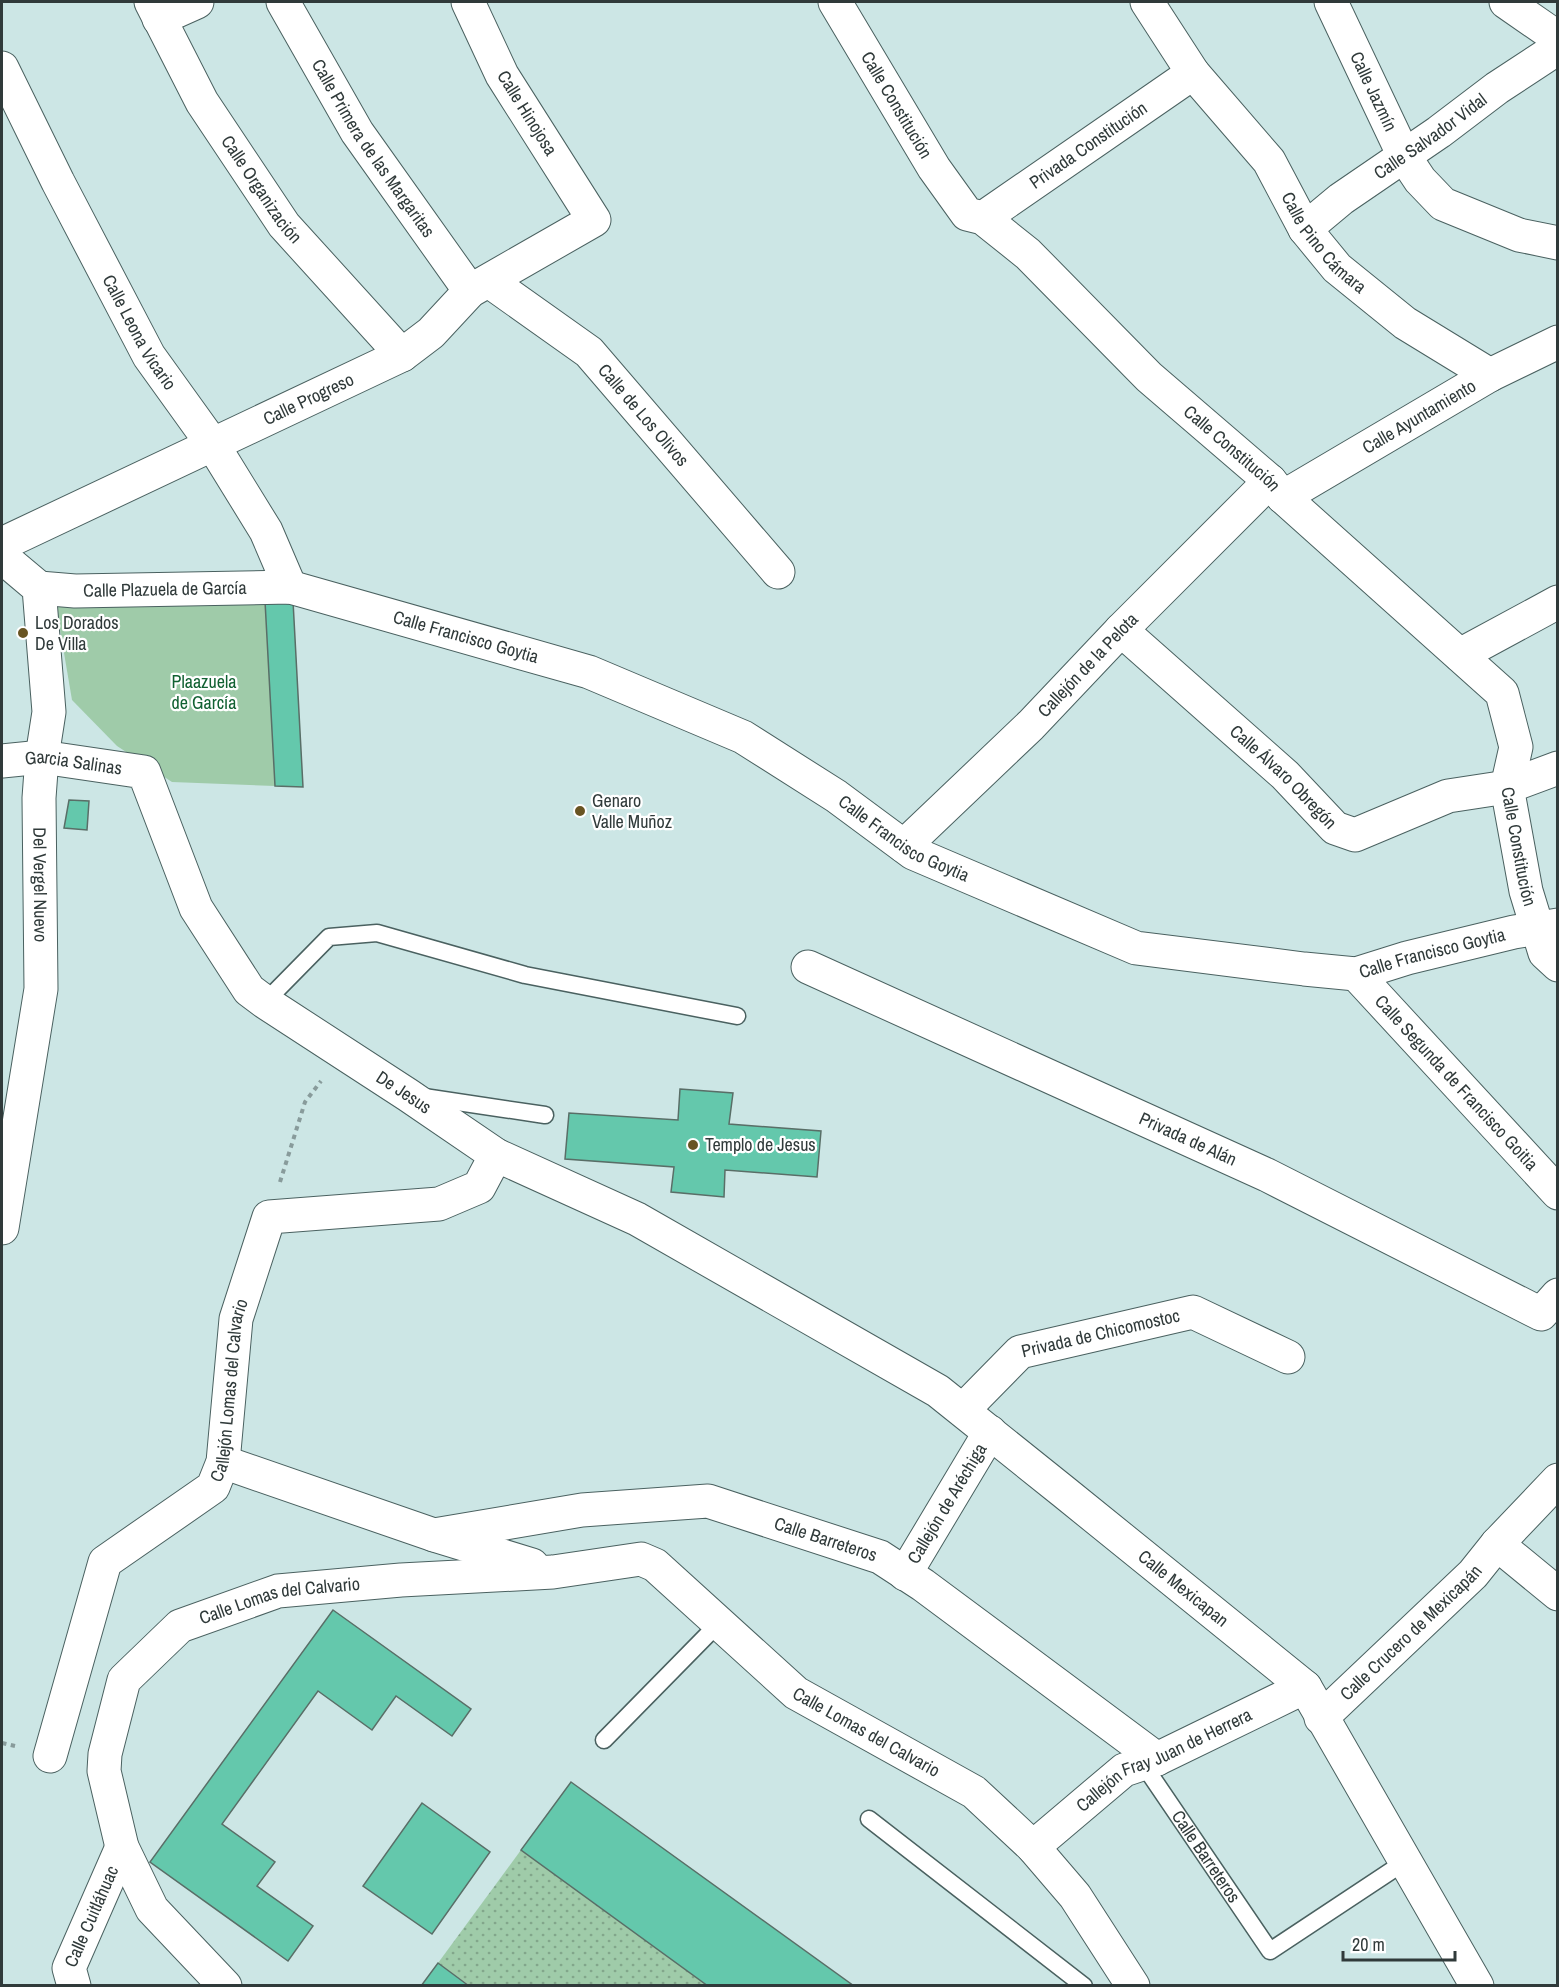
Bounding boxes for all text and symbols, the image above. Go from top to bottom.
street label: Calle Constitución [855,47,939,163]
street label: Calle Jazmín [1344,47,1403,135]
street label: Calle Primera de las Margaritas [306,54,441,242]
street label: Calle Hinojosa [491,65,563,160]
street label: Calle Salvador Vidal [1369,87,1492,185]
street label: Privada Constitución [1024,95,1152,194]
street label: Calle Organización [216,130,308,249]
street label: Calle Pino Cámara [1276,187,1372,299]
street label: Calle Leona Vicario [97,270,183,395]
street label: Calle de Los Olivos [592,358,695,472]
street label: Calle Progreso [259,367,358,431]
street label: Calle Ayuntamiento [1357,373,1480,460]
street label: Calle Constitución [1178,399,1287,497]
street label: Calle Plazuela de García [83,575,247,603]
street label: Calle Francisco Goytia [390,604,542,669]
street label: Callejón de la Pelota [1032,607,1143,722]
place label: Los Dorados De Villa [35,610,119,656]
marker: Los Dorados De Villa [16,626,30,640]
park label: Plaazuela de García [172,669,236,715]
street label: Calle Álvaro Obregón [1225,719,1343,834]
street label: Garcia Salinas [24,744,124,781]
street label: Calle Constitución [1495,785,1543,909]
place label: Genaro Valle Muñoz [592,788,672,834]
street label: Calle Francisco Goytia [833,789,973,888]
marker: Genaro Valle Muñoz [573,804,587,818]
street label: Del Vergel Nuevo [27,827,54,942]
street label: Calle Francisco Goytia [1356,922,1508,984]
street label: Calle Segunda de Francisco Goitia [1369,989,1544,1176]
street label: De Jesus [371,1065,437,1119]
street label: Privada de Alán [1135,1106,1241,1172]
place label: Templo de Jesus [705,1132,816,1157]
marker: Templo de Jesus [686,1138,700,1152]
street label: Callejón Lomas del Calvario [203,1295,254,1485]
street label: Privada de Chicomostoc [1019,1302,1182,1363]
street label: Callejón de Aréchiga [901,1438,992,1568]
street label: Calle Barreteros [771,1510,880,1567]
street label: Calle Mexicapan [1133,1544,1234,1632]
street label: Calle Crucero de Mexicapán [1334,1559,1488,1706]
street label: Calle Lomas del Calvario [196,1571,361,1630]
street label: Calle Lomas del Calvario [788,1681,945,1783]
street label: Callejón Fray Juan de Herrera [1070,1702,1256,1817]
street label: Calle Barreteros [1166,1805,1247,1908]
street label: Calle Cuitláhuac [58,1862,124,1971]
scale bar [1343,1924,1456,1962]
text: 20 m [1352,1932,1385,1957]

